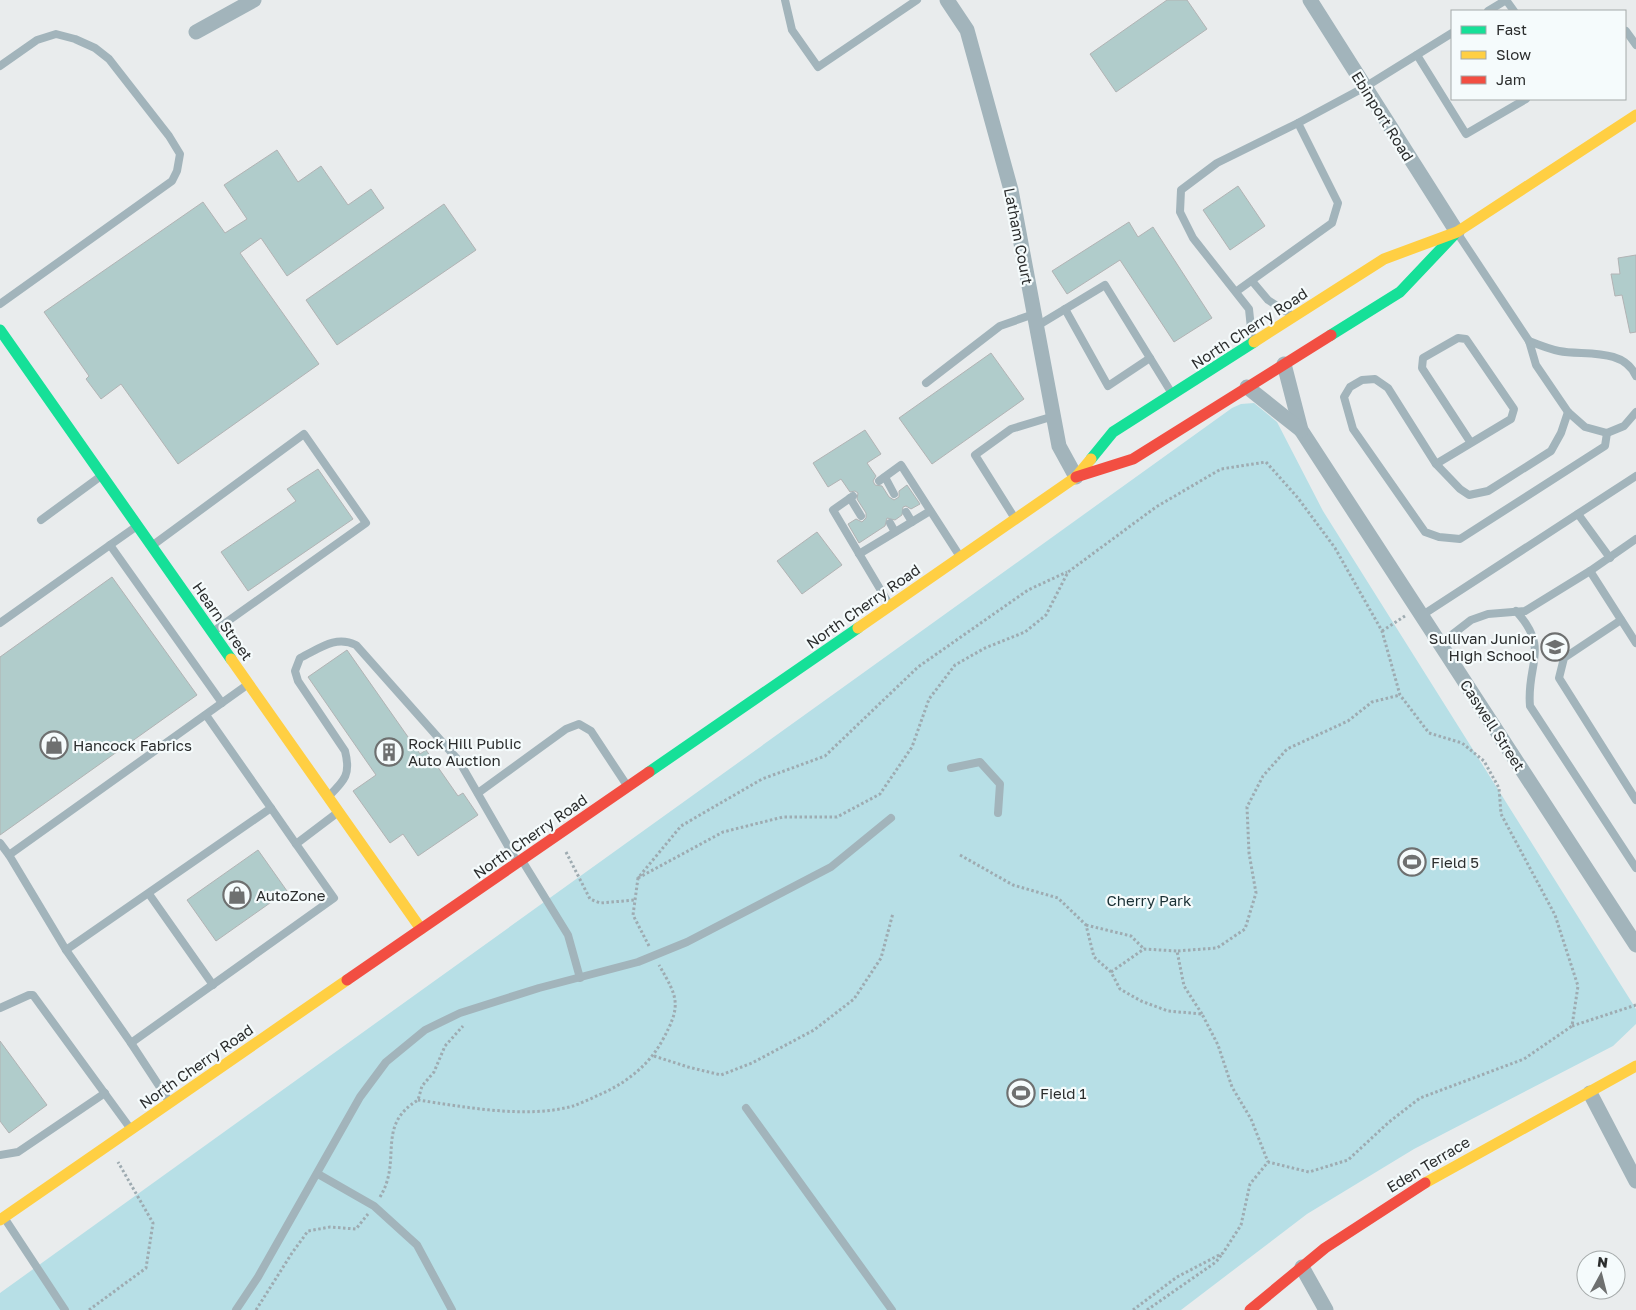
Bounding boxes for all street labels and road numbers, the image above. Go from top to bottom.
street label: Ebinport Road [1348,68,1418,164]
street label: Latham Court [1001,186,1037,286]
street label: North Cherry Road [1188,284,1310,372]
street label: North Cherry Road [803,560,923,652]
street label: Hearn Street [189,578,257,664]
street label: Caswell Street [1457,676,1529,774]
street label: North Cherry Road [470,790,590,882]
street label: North Cherry Road [136,1020,256,1112]
street label: Eden Terrace [1383,1132,1473,1196]

